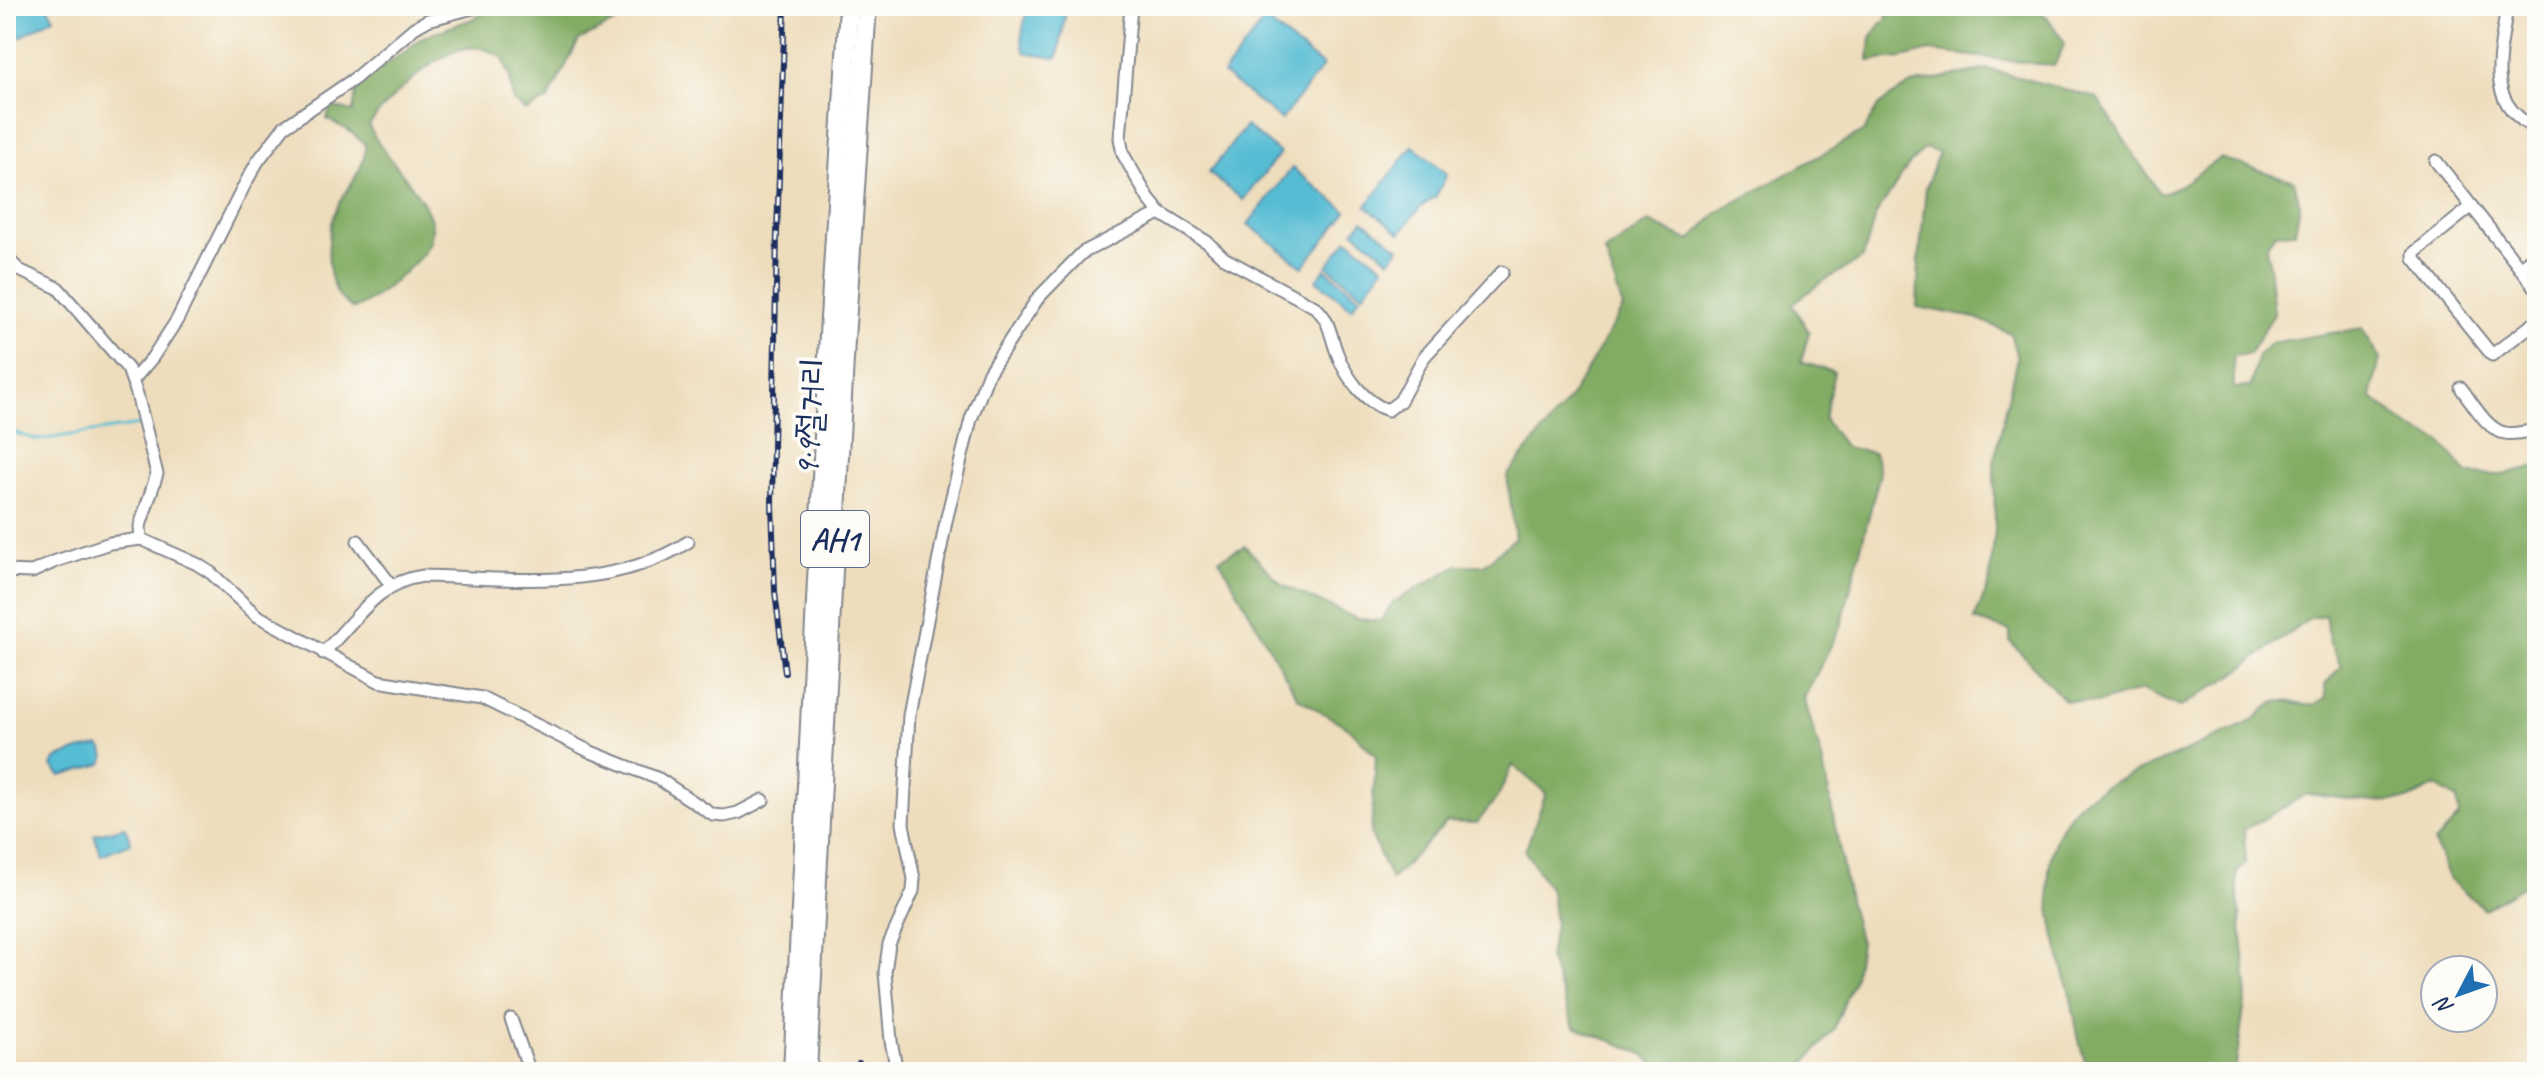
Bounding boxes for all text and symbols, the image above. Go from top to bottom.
street label: 9·9절거리 [785,356,834,478]
road number: AH1 [801,511,869,567]
north arrow [2419,954,2499,1034]
text: N [2427,990,2460,1021]

